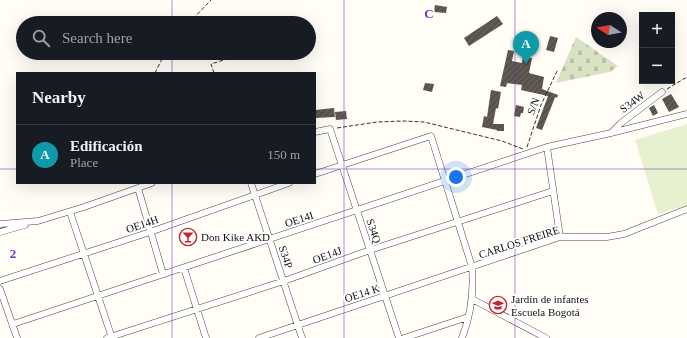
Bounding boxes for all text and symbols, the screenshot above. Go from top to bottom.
text: C [424,6,434,21]
north arrow [591,12,627,48]
map controls [639,12,675,84]
button: + [639,12,675,48]
search box [16,16,316,60]
icon: search [30,27,52,49]
text: Search here [62,30,132,46]
pin: A [513,31,539,64]
button: − [639,48,675,84]
text: Nearby [32,88,86,107]
street label: S34W [617,89,647,115]
street label: S/N [524,96,542,116]
text: Edificación [70,138,143,154]
text: A [40,147,50,162]
text: 150 m [267,147,300,162]
text: Place [70,155,98,170]
your location [446,167,466,187]
street label: OE14I [283,209,315,229]
street label: OE14H [124,213,160,235]
street label: S34Q [364,217,384,245]
street label: CARLOS FREIRE [477,223,561,261]
bar icon: Don Kike AKD [178,227,198,247]
place label: Don Kike AKD [201,231,270,243]
street label: S34P [277,244,295,270]
street label: OE14J [311,244,344,266]
text: 2 [10,246,16,261]
street label: OE14 K [343,282,381,304]
place label: Jardín de infantes Escuela Bogotá [511,293,589,318]
school or university icon: Jardín de infantes Escuela Bogotá [488,295,508,315]

